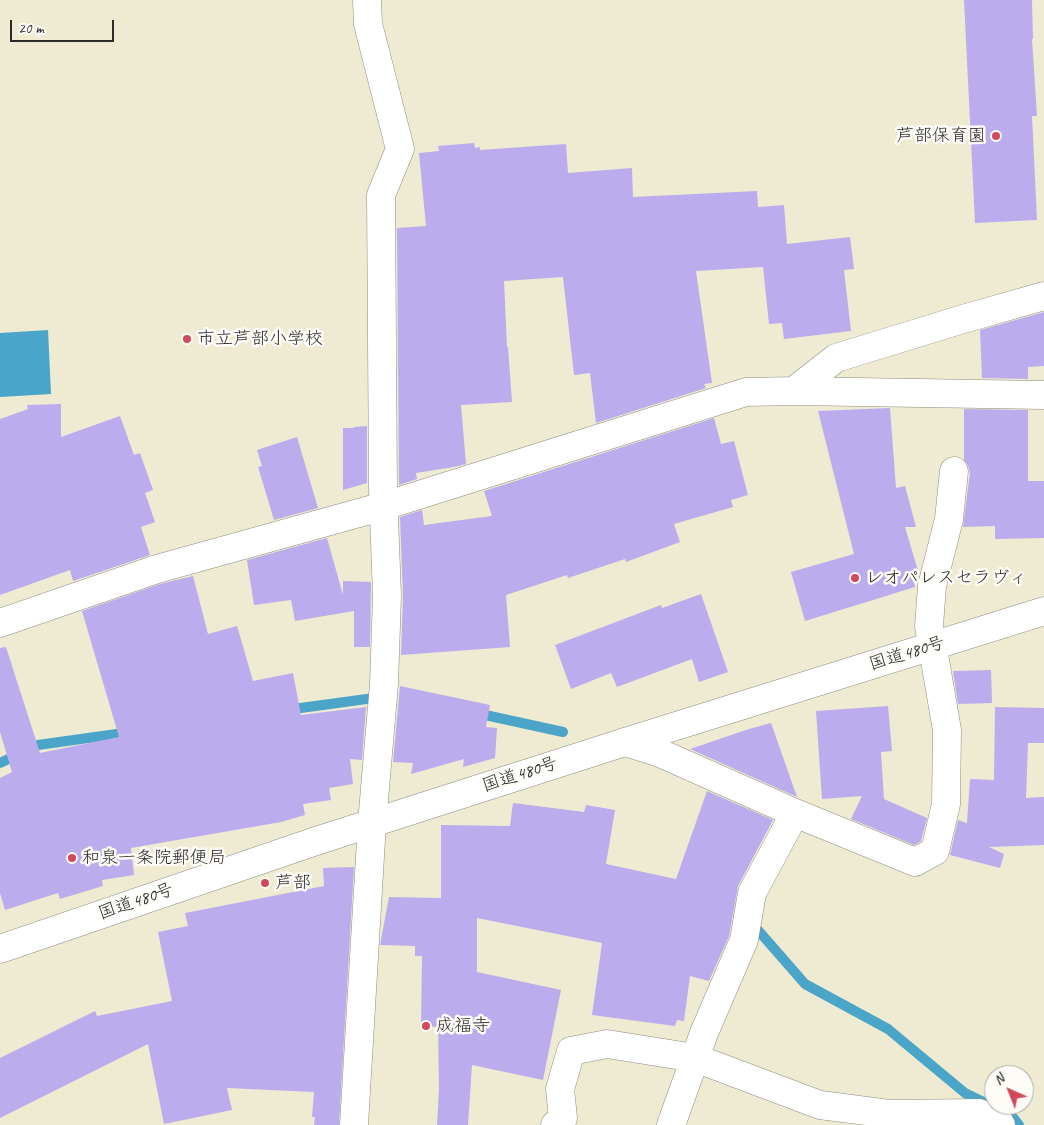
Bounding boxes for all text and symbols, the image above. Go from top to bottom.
scale bar [12,10,116,42]
text: 20 m [18,19,44,38]
place label: 芦部保育園 [896,125,986,147]
marker: 芦部保育園 [990,130,1002,142]
place label: 市立芦部小学校 [197,328,323,350]
marker: 市立芦部小学校 [181,333,193,345]
place label: レオパレスセラヴィ [865,567,1027,589]
marker: レオパレスセラヴィ [849,572,861,584]
street label: 国道480号 [866,632,948,676]
street label: 国道480号 [479,753,561,797]
place label: 和泉一条院郵便局 [82,847,226,869]
marker: 和泉一条院郵便局 [66,852,78,864]
place label: 芦部 [275,872,311,894]
marker: 芦部 [259,877,271,889]
street label: 国道480号 [95,879,177,925]
place label: 成福寺 [436,1015,490,1037]
marker: 成福寺 [420,1020,432,1032]
north arrow [984,1065,1034,1115]
text: N [990,1070,1008,1089]

